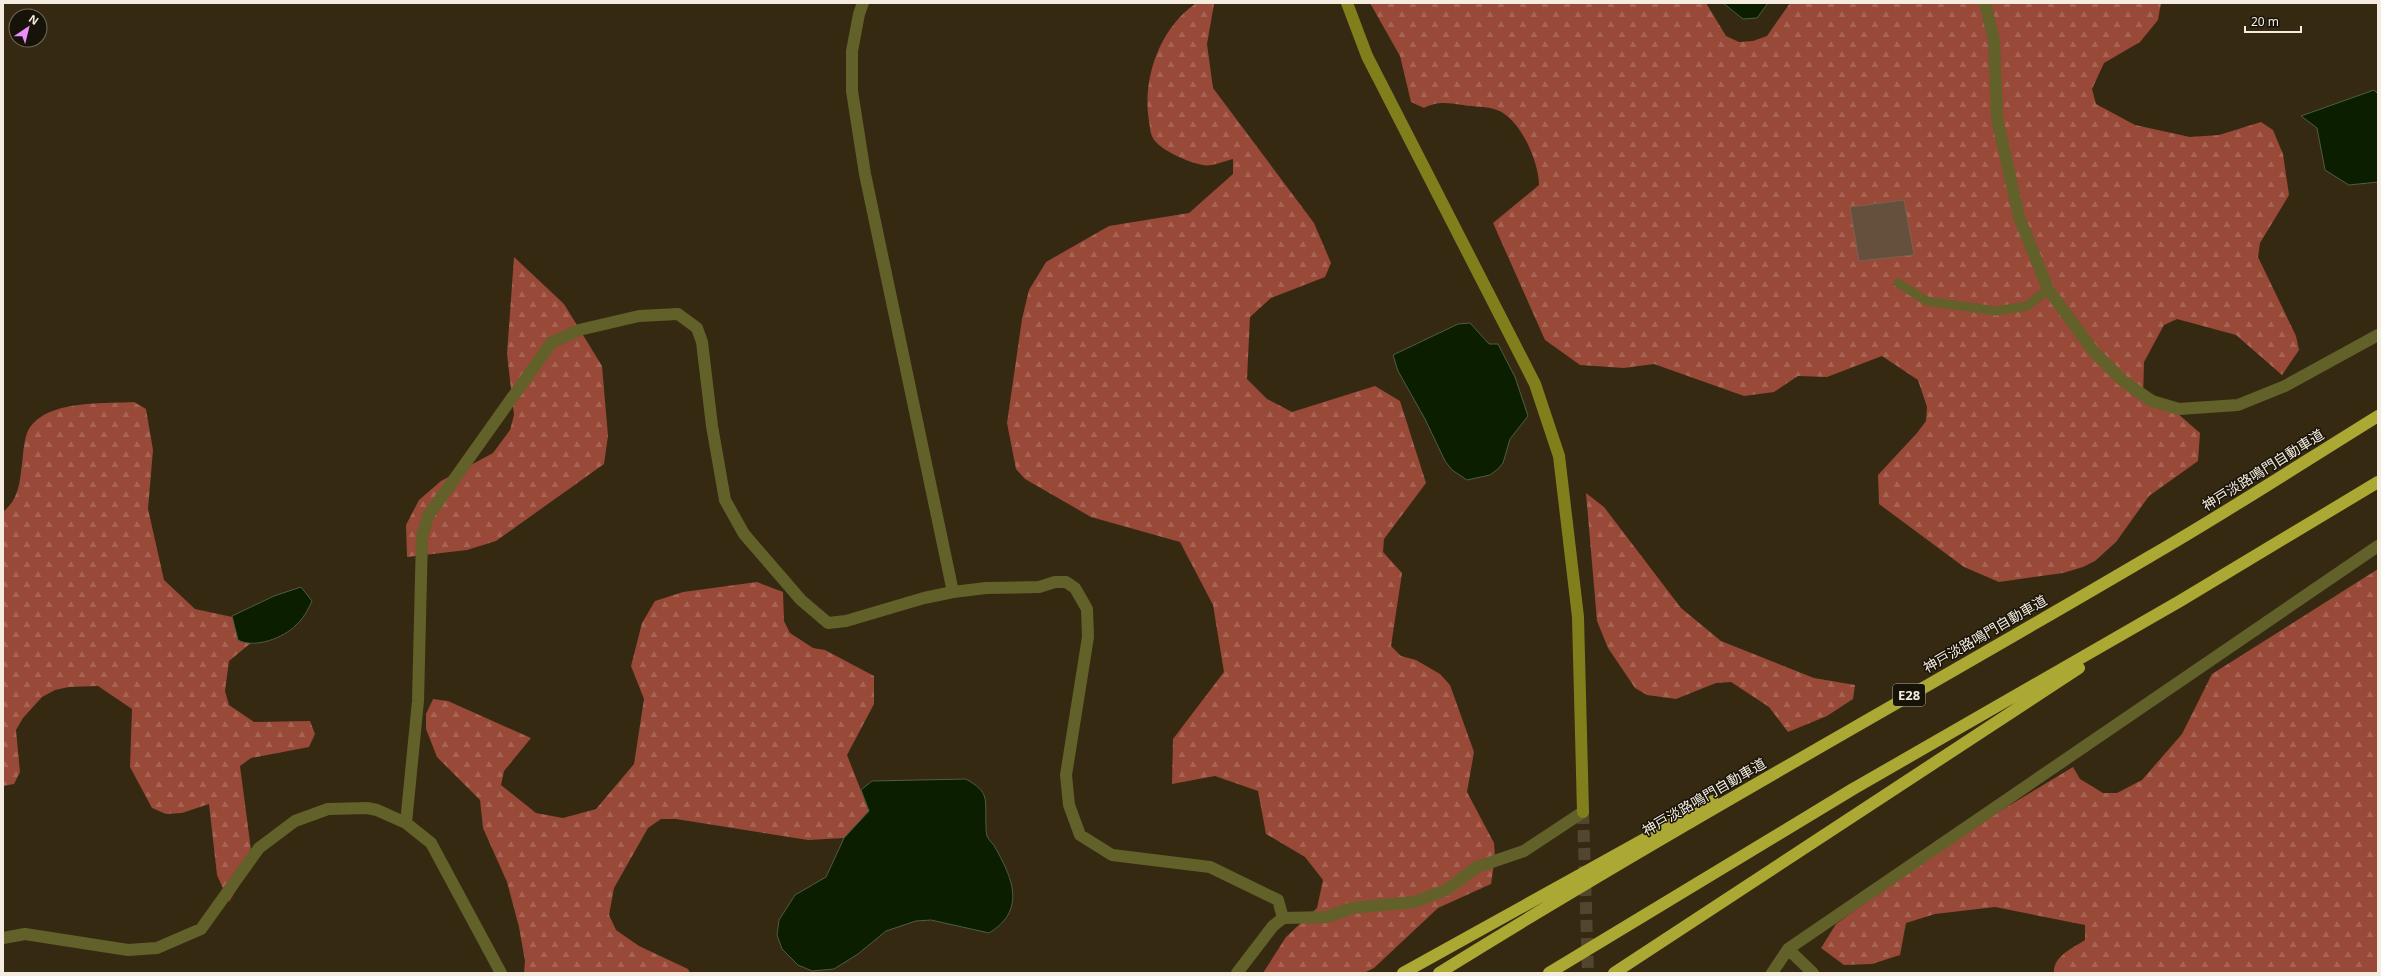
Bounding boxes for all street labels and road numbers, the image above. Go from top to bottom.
street label: 神戸淡路鳴門自動車道 [2198,424,2327,515]
street label: 神戸淡路鳴門自動車道 [1919,590,2050,677]
road number: E28 [1893,684,1925,706]
street label: 神戸淡路鳴門自動車道 [1638,753,1769,840]

